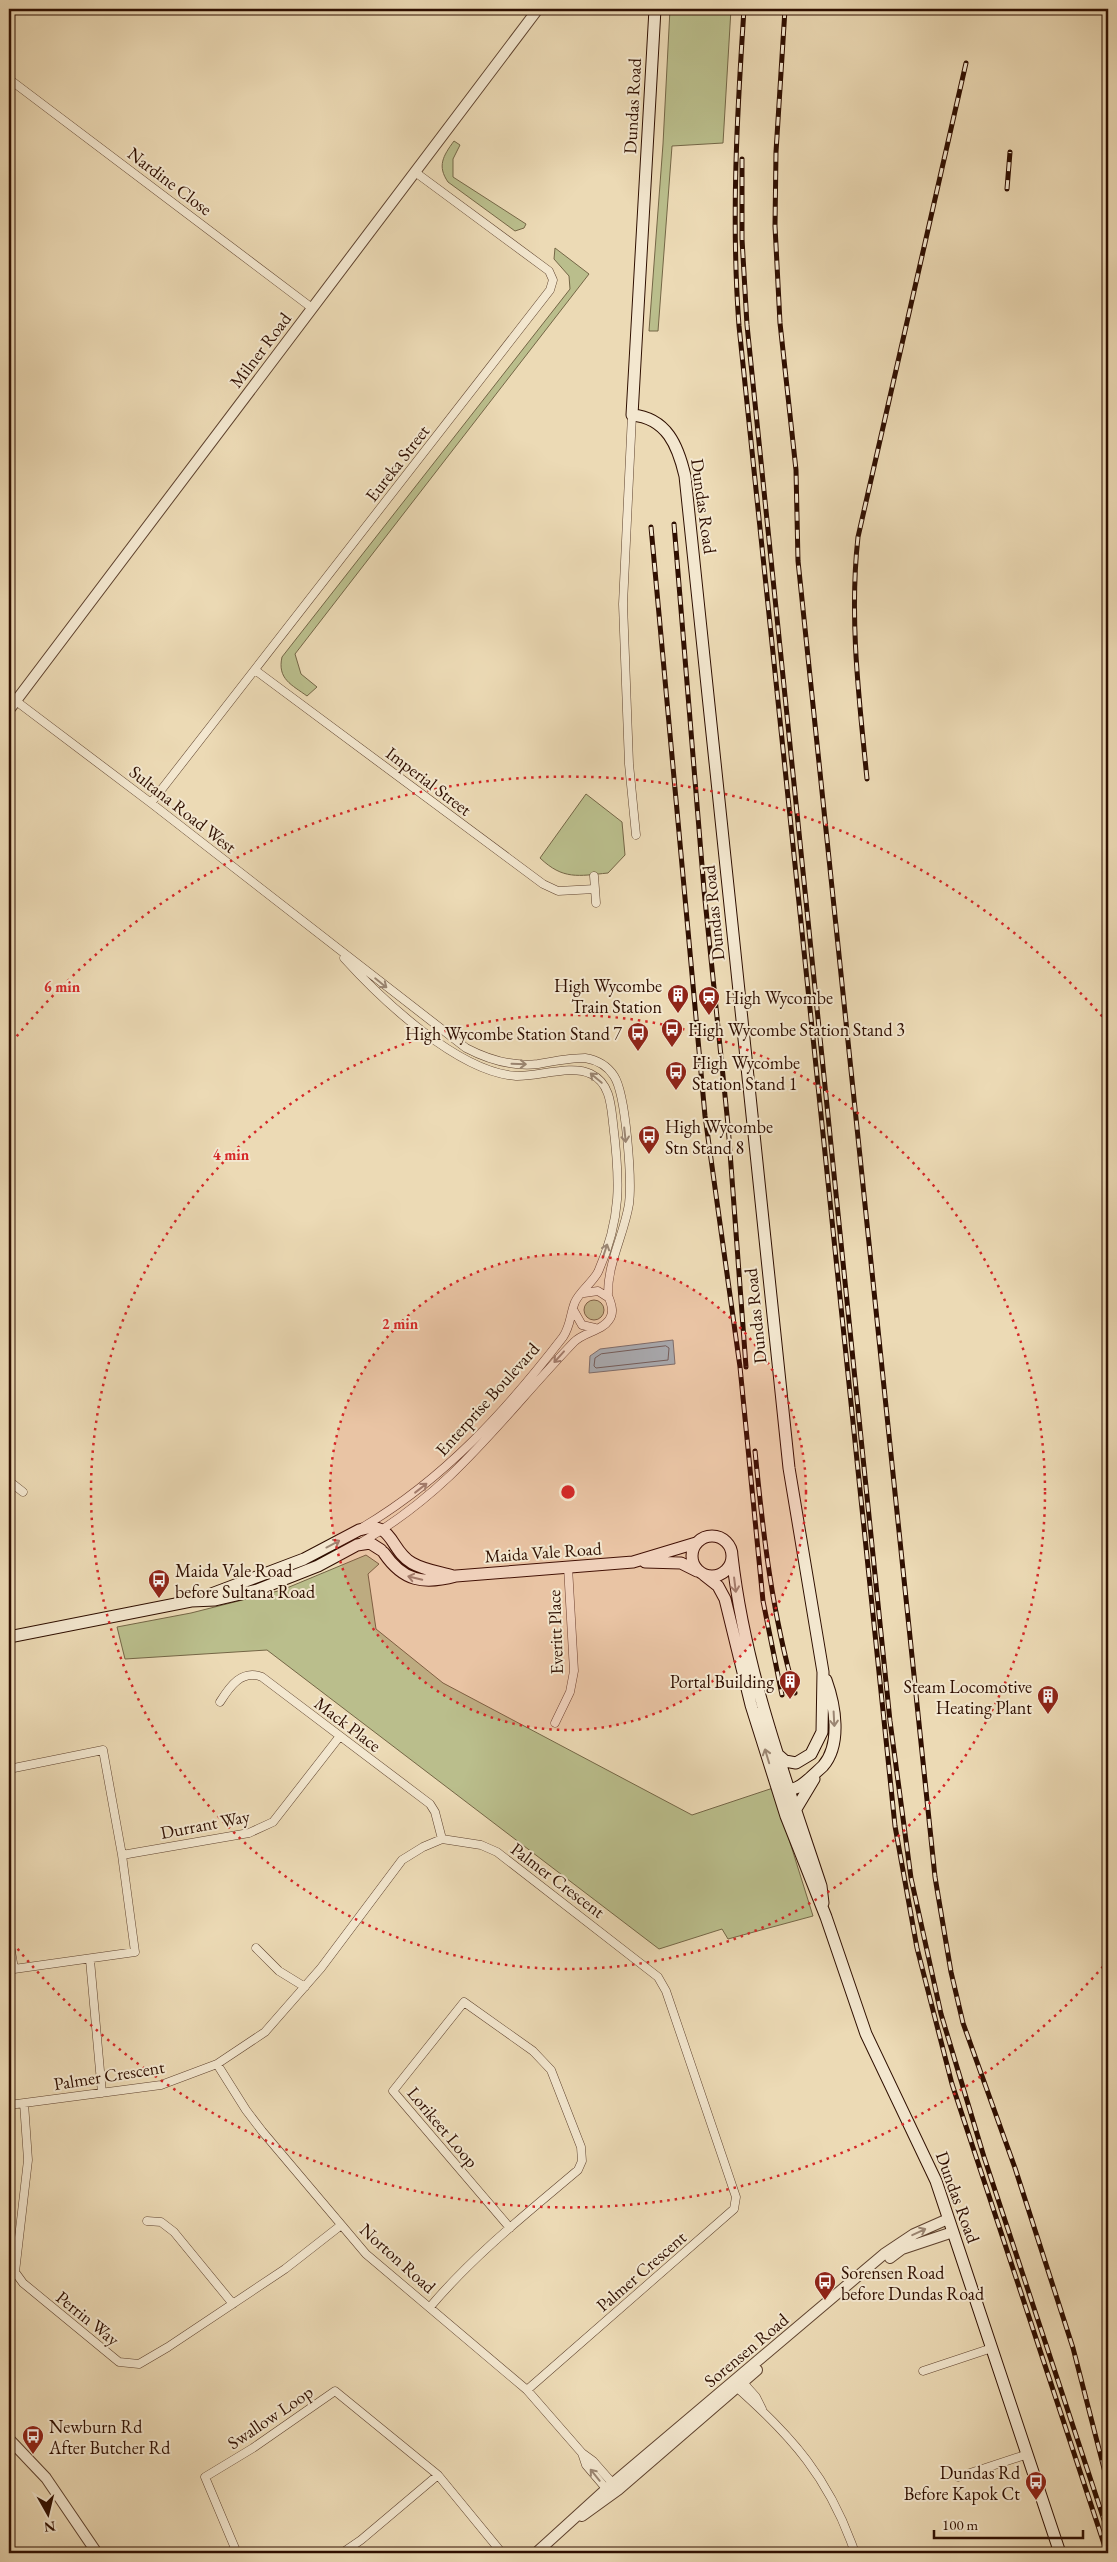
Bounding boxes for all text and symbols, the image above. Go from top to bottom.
street label: Dundas Road [618,57,646,155]
street label: Nardine Close [123,142,217,220]
street label: Milner Road [224,307,296,392]
street label: Eureka Street [360,420,434,506]
street label: Dundas Road [686,457,722,556]
street label: Imperial Street [382,741,477,821]
street label: Sultana Road West [125,760,241,858]
street label: Dundas Road [696,863,729,962]
place label: High Wycombe Train Station [554,974,662,1018]
text: 6 min [44,977,81,996]
one-way arrow [375,977,388,988]
building icon: High Wycombe Train Station [666,983,690,1014]
station icon: High Wycombe [697,985,721,1016]
place label: High Wycombe [725,986,833,1009]
bus stop icon: High Wycombe Station Stand 3 [660,1017,684,1048]
place label: High Wycombe Station Stand 3 [688,1018,905,1041]
bus stop icon: High Wycombe Station Stand 7 [626,1021,650,1052]
place label: High Wycombe Station Stand 7 [405,1022,622,1045]
place label: High Wycombe Station Stand 1 [692,1051,800,1095]
one-way arrow [510,1059,526,1069]
bus stop icon: High Wycombe Station Stand 1 [664,1060,688,1091]
one-way arrow [590,1073,603,1084]
place label: High Wycombe Stn Stand 8 [665,1115,773,1159]
bus stop icon: High Wycombe Stn Stand 8 [637,1124,661,1155]
one-way arrow [620,1126,630,1142]
text: 4 min [213,1145,250,1164]
one-way arrow [601,1243,611,1259]
street label: Dundas Road [738,1266,771,1365]
text: 2 min [382,1314,419,1333]
street label: Enterprise Boulevard [430,1337,545,1460]
one-way arrow [554,1351,565,1364]
one-way arrow [414,1482,427,1493]
centre of rings [559,1483,577,1501]
street label: Maida Vale Road [484,1536,603,1568]
one-way arrow [325,1538,340,1548]
place label: Maida Vale Road before Sultana Road [175,1559,316,1603]
bus stop icon: Maida Vale Road before Sultana Road [147,1568,171,1599]
one-way arrow [407,1572,423,1582]
one-way arrow [730,1577,740,1593]
street label: Everitt Place [542,1589,568,1675]
building icon: Portal Building [778,1669,802,1700]
place label: Portal Building [670,1670,774,1693]
place label: Steam Locomotive Heating Plant [903,1675,1032,1719]
building icon: Steam Locomotive Heating Plant [1036,1684,1060,1715]
street label: Mack Place [310,1691,386,1757]
one-way arrow [829,1710,839,1726]
one-way arrow [761,1748,771,1764]
street label: Durrant Way [158,1804,252,1844]
street label: Palmer Crescent [506,1837,610,1923]
street label: Palmer Crescent [52,2055,166,2095]
street label: Lorikeet Loop [402,2082,484,2172]
street label: Dundas Road [931,2148,986,2247]
street label: Norton Road [355,2218,441,2299]
street label: Palmer Crescent [591,2225,691,2316]
one-way arrow [911,2227,926,2236]
place label: Sorensen Road before Dundas Road [841,2261,985,2305]
bus stop icon: Sorensen Road before Dundas Road [813,2270,837,2301]
street label: Perrin Way [52,2285,125,2351]
street label: Sorensen Road [699,2307,794,2392]
street label: Swallow Loop [223,2380,317,2454]
place label: Newburn Rd After Butcher Rd [48,2415,171,2459]
bus stop icon: Newburn Rd After Butcher Rd [21,2424,45,2455]
place label: Dundas Rd Before Kapok Ct [904,2461,1021,2505]
one-way arrow [589,2469,600,2482]
bus stop icon: Dundas Rd Before Kapok Ct [1024,2470,1048,2501]
north arrow [22,2490,72,2540]
scale bar [934,2507,1083,2539]
text: 100 m [942,2515,979,2534]
text: N [42,2517,57,2537]

